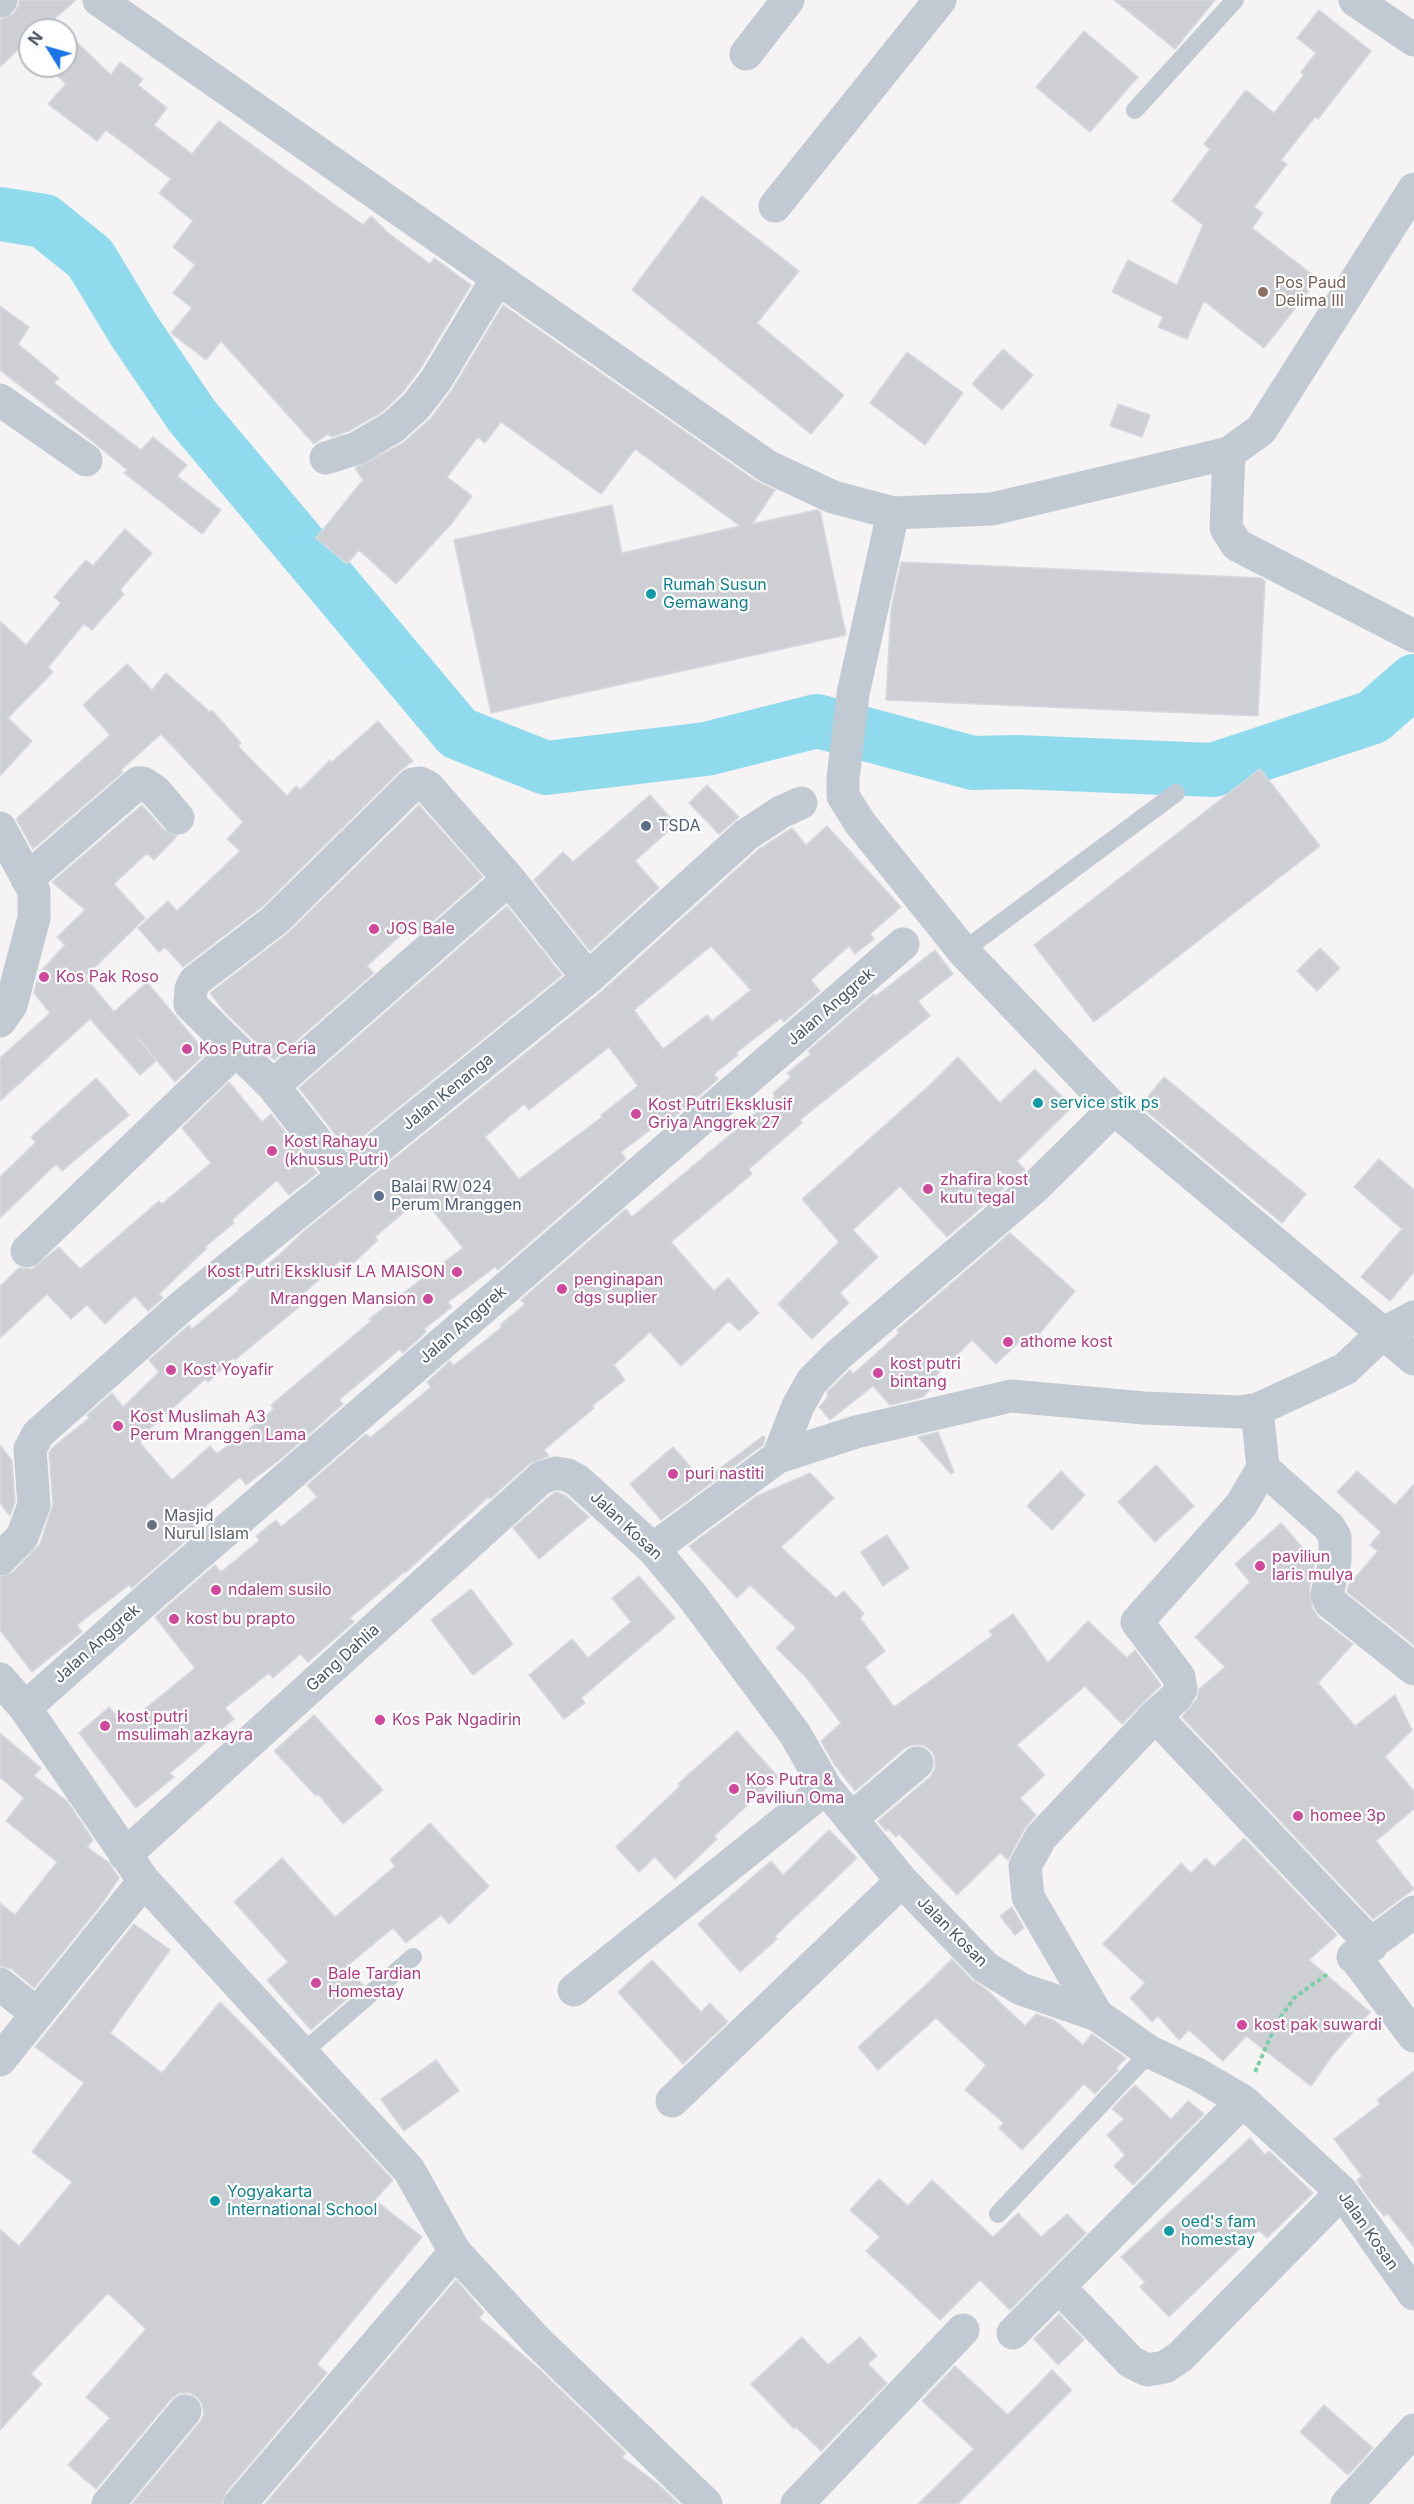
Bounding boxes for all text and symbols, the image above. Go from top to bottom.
north arrow [18,18,78,78]
text: N [24,27,47,49]
place label: Pos Paud Delima III [1275,273,1346,311]
marker: Pos Paud Delima III [1256,285,1270,299]
place label: Rumah Susun Gemawang [663,575,767,613]
marker: Rumah Susun Gemawang [644,587,658,601]
place label: TSDA [658,816,701,836]
marker: TSDA [639,819,653,833]
place label: JOS Bale [386,919,455,939]
marker: JOS Bale [367,922,381,936]
street label: Jalan Anggrek [784,964,878,1050]
place label: Kos Pak Roso [56,967,159,987]
marker: Kos Pak Roso [37,970,51,984]
place label: Kos Putra Ceria [199,1039,316,1059]
marker: Kos Putra Ceria [180,1042,194,1056]
street label: Jalan Kenanga [399,1050,497,1134]
place label: service stik ps [1050,1093,1159,1113]
place label: Kost Putri Eksklusif Griya Anggrek 27 [648,1095,793,1133]
marker: service stik ps [1031,1096,1045,1110]
marker: Kost Putri Eksklusif Griya Anggrek 27 [629,1107,643,1121]
place label: Kost Rahayu (khusus Putri) [284,1132,389,1170]
marker: Kost Rahayu (khusus Putri) [265,1144,279,1158]
place label: zhafira kost kutu tegal [940,1170,1028,1208]
place label: Balai RW 024 Perum Mranggen [391,1177,522,1215]
marker: zhafira kost kutu tegal [921,1182,935,1196]
marker: Balai RW 024 Perum Mranggen [372,1189,386,1203]
place label: Kost Putri Eksklusif LA MAISON [207,1262,445,1282]
marker: Kost Putri Eksklusif LA MAISON [450,1265,464,1279]
place label: penginapan dgs suplier [574,1270,663,1308]
street label: Jalan Anggrek [416,1282,510,1368]
marker: penginapan dgs suplier [555,1282,569,1296]
place label: Mranggen Mansion [270,1289,416,1309]
marker: Mranggen Mansion [421,1292,435,1306]
place label: athome kost [1020,1332,1113,1352]
marker: athome kost [1001,1335,1015,1349]
place label: kost putri bintang [890,1354,961,1392]
place label: Kost Yoyafir [183,1360,274,1380]
marker: Kost Yoyafir [164,1363,178,1377]
marker: kost putri bintang [871,1366,885,1380]
place label: Kost Muslimah A3 Perum Mranggen Lama [130,1407,306,1445]
marker: Kost Muslimah A3 Perum Mranggen Lama [111,1419,125,1433]
place label: puri nastiti [685,1464,764,1484]
marker: puri nastiti [666,1467,680,1481]
street label: Jalan Kosan [586,1488,666,1564]
place label: Masjid Nurul Islam [164,1506,249,1544]
marker: Masjid Nurul Islam [145,1518,159,1532]
place label: paviliun laris mulya [1272,1547,1353,1585]
marker: paviliun laris mulya [1253,1559,1267,1573]
place label: ndalem susilo [228,1580,332,1600]
marker: ndalem susilo [209,1583,223,1597]
street label: Jalan Anggrek [50,1600,144,1688]
place label: kost bu prapto [186,1609,295,1629]
marker: kost bu prapto [167,1612,181,1626]
street label: Gang Dahlia [303,1620,383,1696]
place label: kost putri msulimah azkayra [117,1707,253,1745]
place label: Kos Pak Ngadirin [392,1710,521,1730]
marker: Kos Pak Ngadirin [373,1713,387,1727]
marker: kost putri msulimah azkayra [98,1719,112,1733]
place label: Kos Putra & Paviliun Oma [746,1770,844,1808]
marker: Kos Putra & Paviliun Oma [727,1782,741,1796]
place label: homee 3p [1310,1806,1386,1826]
marker: homee 3p [1291,1809,1305,1823]
street label: Jalan Kosan [913,1893,991,1971]
place label: Bale Tardian Homestay [328,1964,421,2002]
marker: Bale Tardian Homestay [309,1976,323,1990]
place label: kost pak suwardi [1254,2015,1382,2035]
marker: kost pak suwardi [1235,2018,1249,2032]
place label: Yogyakarta International School [227,2182,377,2220]
street label: Jalan Kosan [1334,2188,1402,2274]
marker: Yogyakarta International School [208,2194,222,2208]
place label: oed's fam homestay [1181,2212,1256,2250]
marker: oed's fam homestay [1162,2224,1176,2238]

